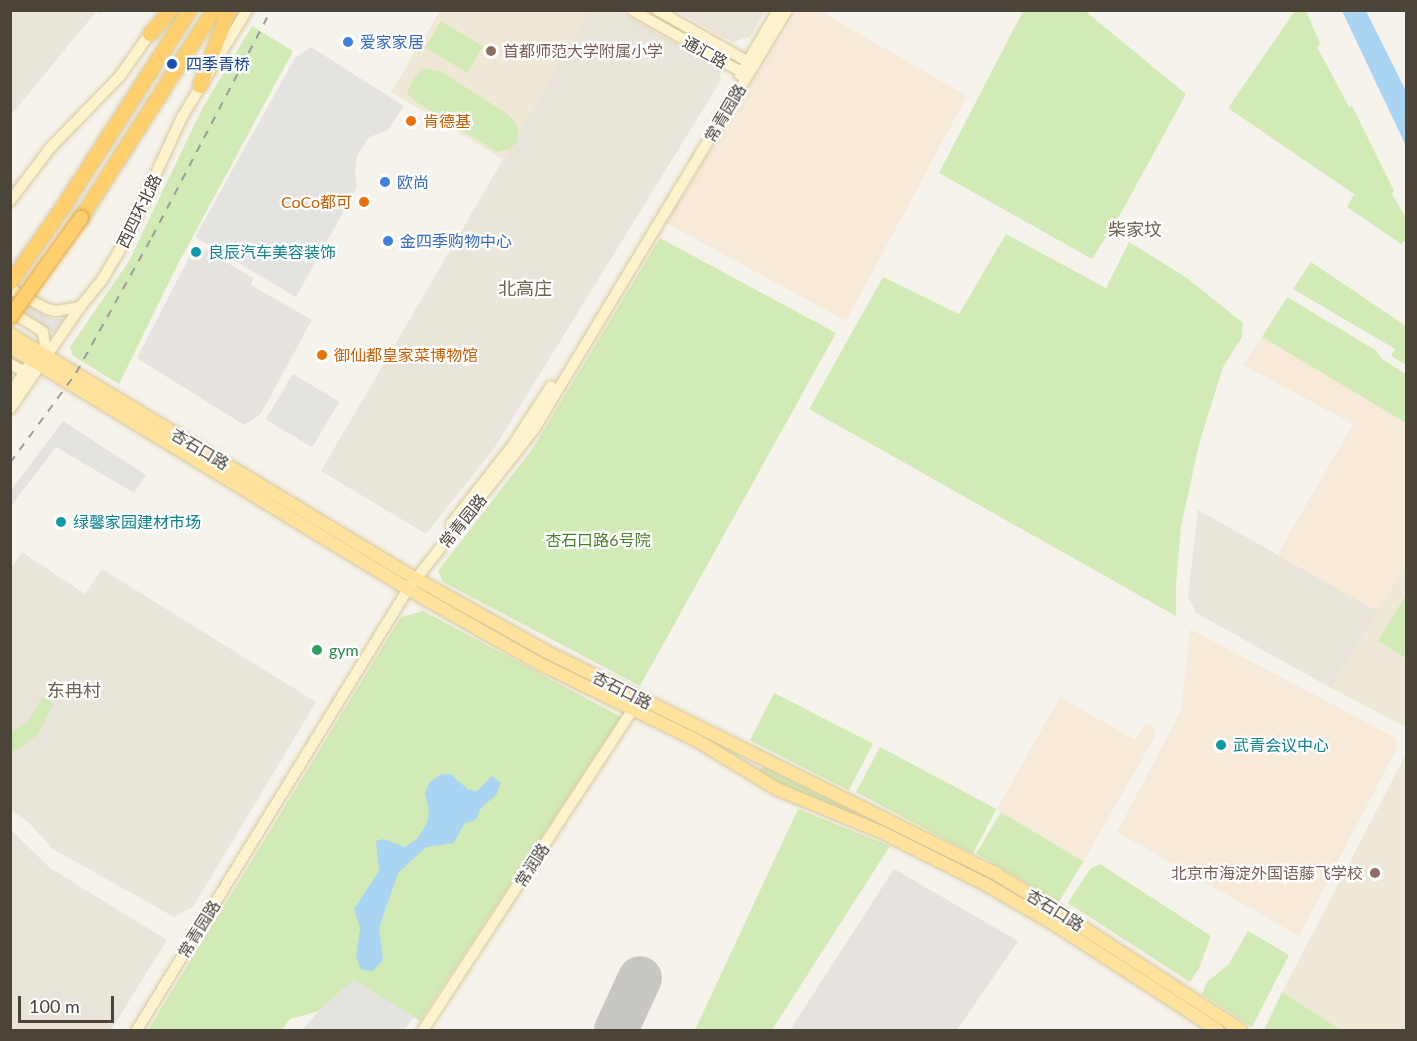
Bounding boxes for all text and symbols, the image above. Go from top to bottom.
place label: 爱家家居 [360,32,424,52]
street label: 通汇路 [679,32,731,72]
marker: 爱家家居 [341,35,355,49]
place label: 首都师范大学附属小学 [503,41,663,61]
marker: 首都师范大学附属小学 [484,44,498,58]
place label: 四季青桥 [186,54,250,74]
marker: 四季青桥 [163,55,181,73]
street label: 常青园路 [700,81,750,145]
place label: 肯德基 [423,111,471,131]
marker: 肯德基 [404,114,418,128]
street label: 西四环北路 [113,171,165,251]
place label: 欧尚 [397,172,429,192]
marker: 欧尚 [378,175,392,189]
place label: CoCo都可 [281,192,352,212]
marker: CoCo都可 [357,195,371,209]
district label: 柴家坟 [1108,218,1162,240]
place label: 金四季购物中心 [400,231,512,251]
marker: 金四季购物中心 [381,234,395,248]
place label: 良辰汽车美容装饰 [208,242,336,262]
marker: 良辰汽车美容装饰 [189,245,203,259]
district label: 北高庄 [498,277,552,299]
place label: 御仙都皇家菜博物馆 [334,345,478,365]
marker: 御仙都皇家菜博物馆 [315,348,329,362]
street label: 杏石口路 [168,424,232,474]
street label: 常青园路 [435,490,491,552]
place label: 绿馨家园建材市场 [73,512,201,532]
marker: 绿馨家园建材市场 [54,515,68,529]
park label: 杏石口路6号院 [545,530,651,550]
place label: gym [329,640,359,660]
marker: gym [310,643,324,657]
street label: 杏石口路 [589,667,655,713]
district label: 东冉村 [47,679,101,701]
place label: 武青会议中心 [1233,735,1329,755]
marker: 武青会议中心 [1214,738,1228,752]
street label: 常润路 [511,840,553,890]
place label: 北京市海淀外国语藤飞学校 [1171,863,1363,883]
marker: 北京市海淀外国语藤飞学校 [1368,866,1382,880]
street label: 杏石口路 [1023,885,1087,935]
street label: 常青园路 [174,897,224,961]
scale bar [21,984,117,1022]
text: 100 m [29,995,80,1017]

